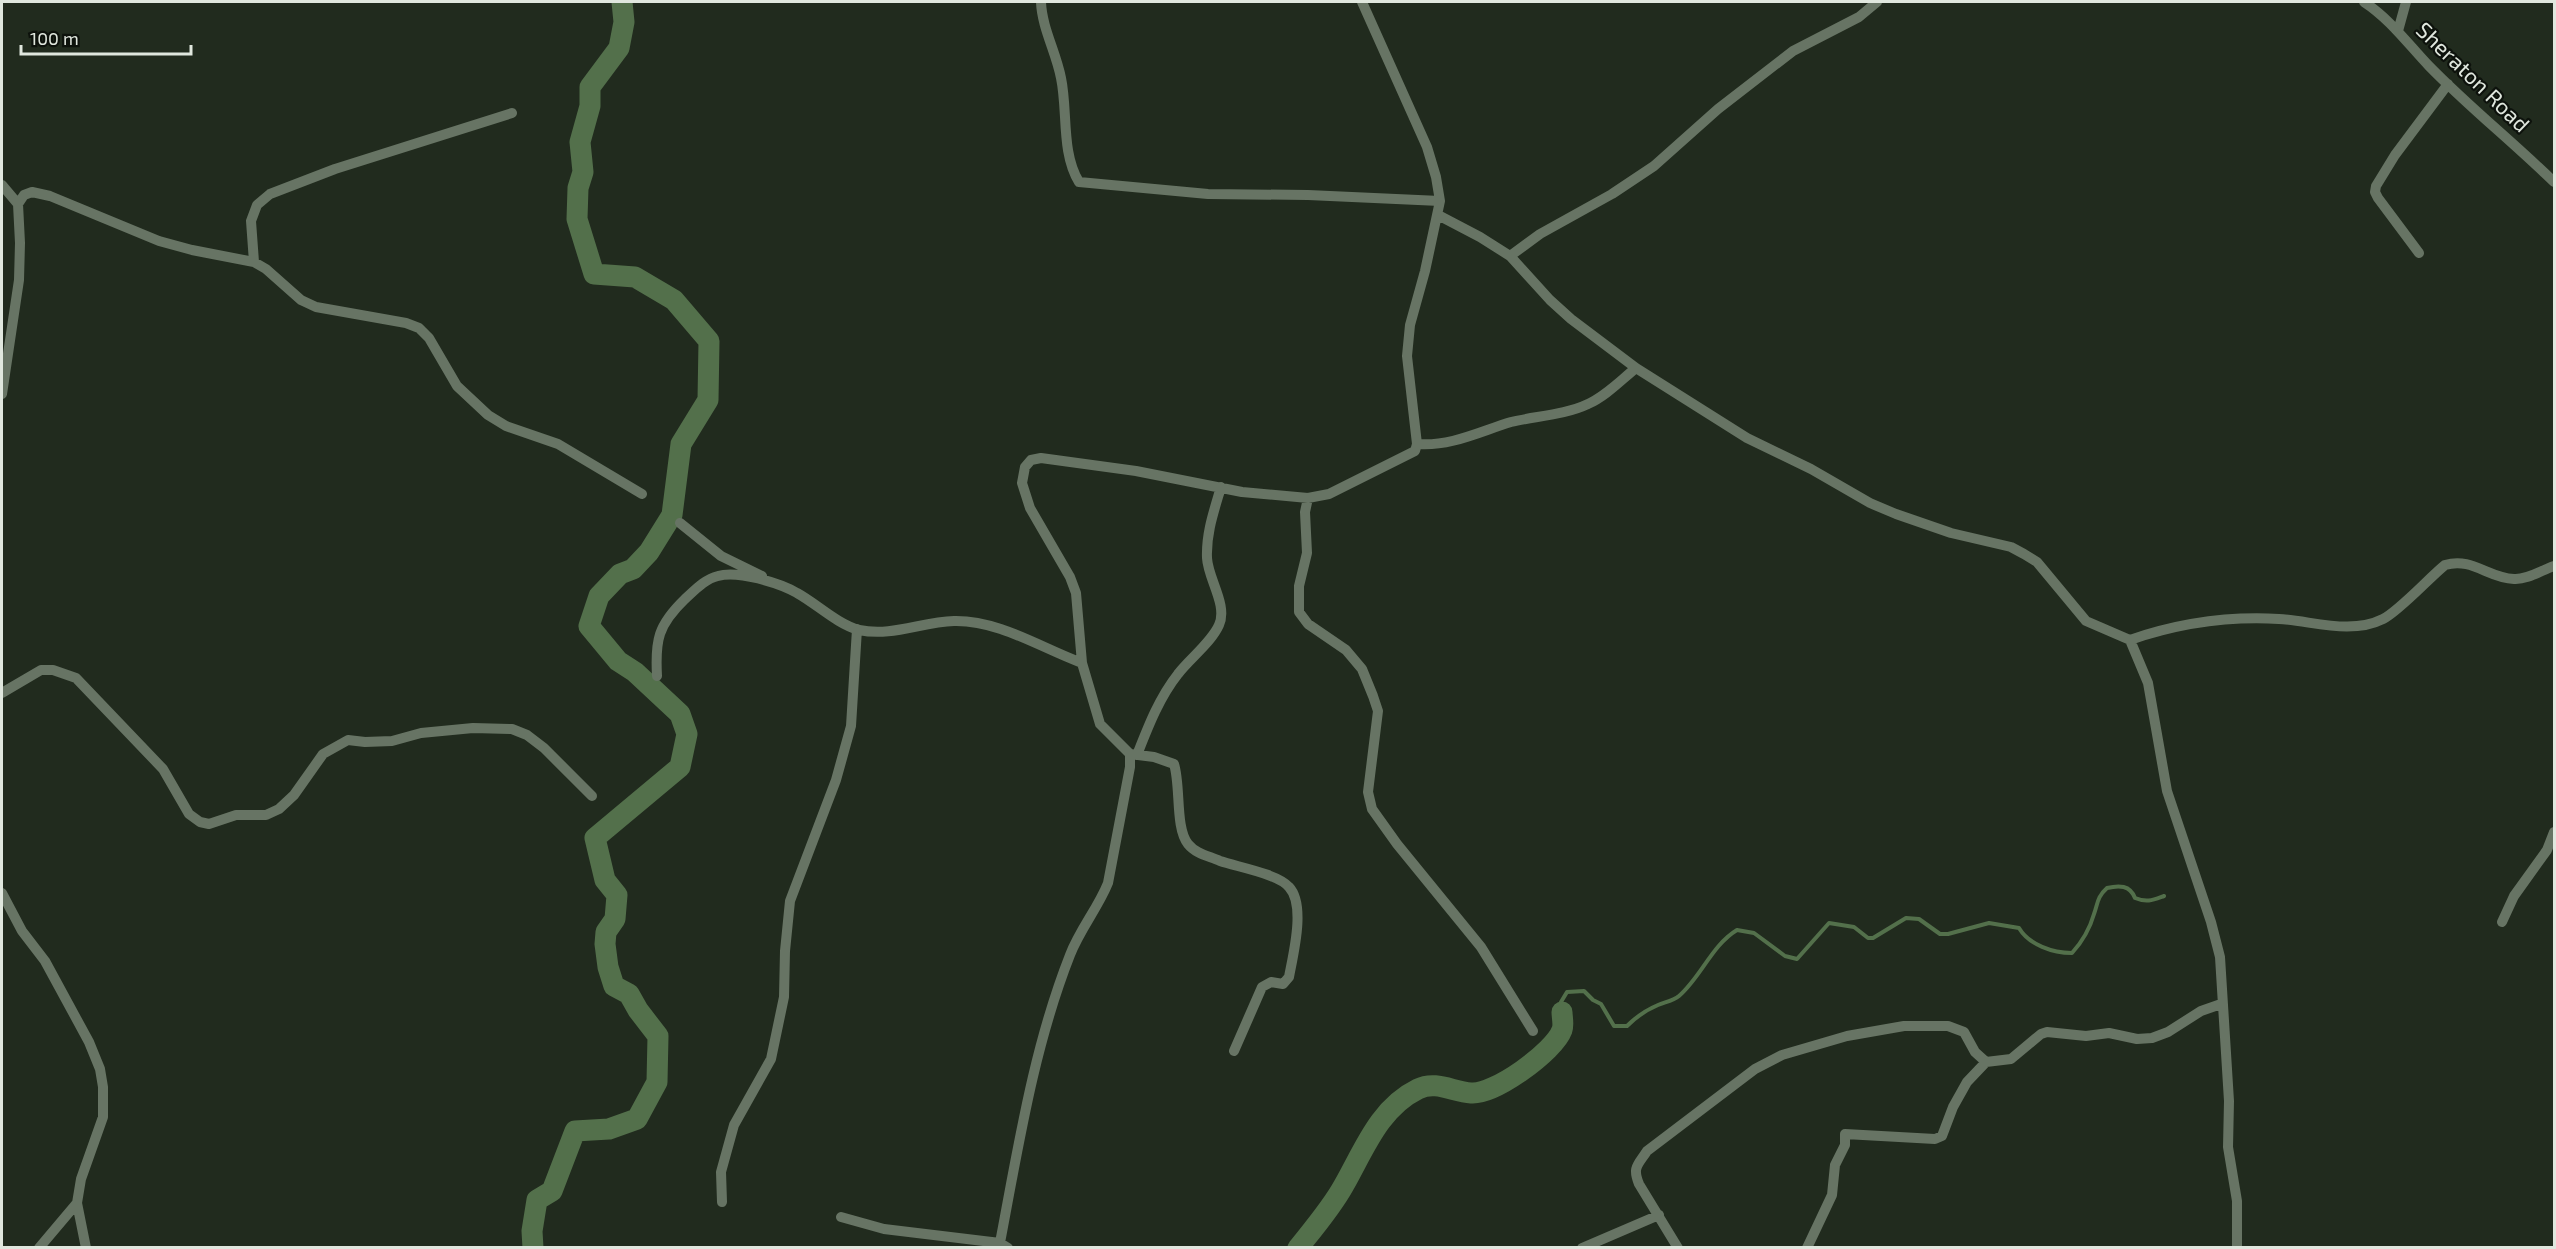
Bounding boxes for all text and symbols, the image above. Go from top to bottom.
street label: Sheraton Road [2412,16,2536,137]
scale bar [21,18,190,56]
text: 100 m [30,27,79,49]

